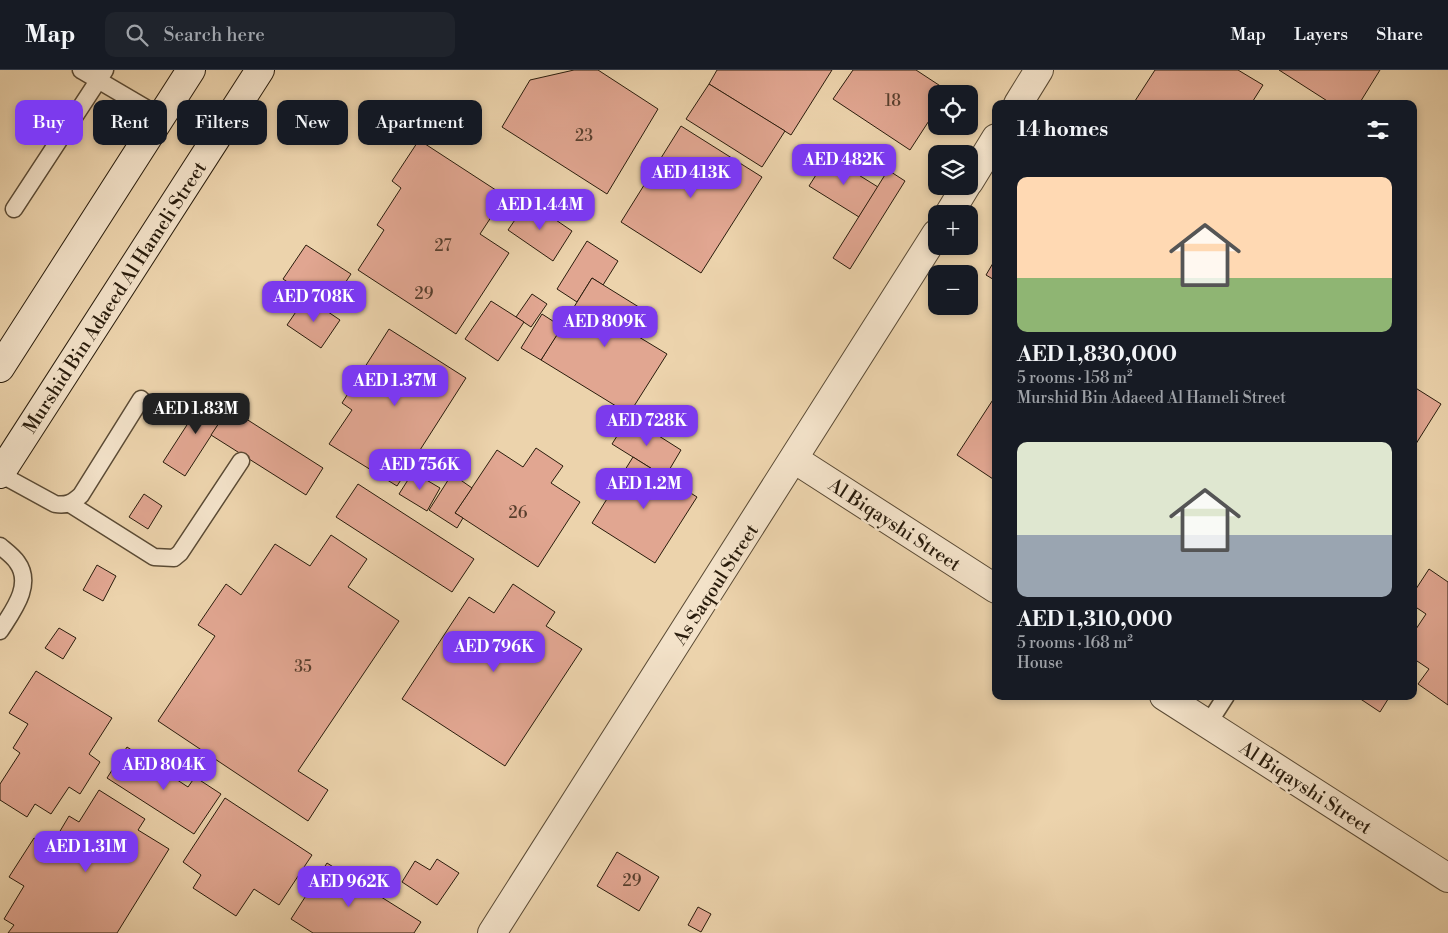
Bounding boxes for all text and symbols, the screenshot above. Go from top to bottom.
search box [105,12,455,57]
text: Map [25,20,75,50]
icon: search [123,21,151,49]
text: Search here [163,23,265,47]
text: Map [1231,23,1266,46]
text: Layers [1294,23,1348,46]
text: Share [1376,23,1423,46]
map controls [928,85,978,315]
button: locate [928,85,978,135]
house number: 18 [885,91,901,111]
chip: Buy [15,100,83,145]
chip: Rent [93,100,167,145]
chip: Filters [177,100,267,145]
chip: New [277,100,348,145]
chip: Apartment [358,100,482,145]
icon: filters [1364,116,1392,144]
text: 14 homes [1017,117,1108,143]
house number: 23 [575,126,593,146]
pin: AED 482K [792,144,896,186]
button: layers [928,145,978,195]
text: AED 482K [803,150,885,170]
pin: AED 413K [639,156,743,199]
street label: Murshid Bin Adaeed Al Hameli Street [18,157,212,438]
text: AED 413K [652,163,730,183]
pin: AED 1.44M [483,189,597,231]
text: AED 1.44M [497,195,583,215]
button: + [928,205,978,255]
icon: home [1160,210,1250,300]
house number: 27 [434,236,452,256]
button: − [928,265,978,315]
pin: AED 708K [262,280,366,323]
house number: 29 [415,284,434,304]
text: AED 708K [273,287,355,307]
pin: AED 809K [553,306,657,348]
text: AED 809K [564,312,646,332]
text: AED 1,830,000 [1017,342,1177,368]
pin: AED 1.37M [338,364,452,407]
text: 5 rooms · 158 m² [1017,368,1133,388]
text: AED 1.37M [353,371,437,391]
text: Murshid Bin Adaeed Al Hameli Street [1017,388,1286,408]
pin: AED 1.83M [139,392,253,435]
text: AED 1.83M [154,399,238,419]
pin: AED 728K [595,404,699,447]
text: AED 728K [607,411,687,431]
pin: AED 756K [368,448,472,491]
text: AED 756K [380,455,460,475]
pin: AED 1.2M [592,468,696,510]
street label: Al Biqayshi Street [823,472,966,577]
text: AED 1.2M [607,474,681,494]
icon: home [1160,475,1250,565]
house number: 26 [509,503,528,523]
street label: As Saqoul Street [667,519,764,650]
text: AED 1,310,000 [1017,607,1173,633]
pin: AED 796K [442,630,546,673]
text: 5 rooms · 168 m² [1017,633,1133,653]
text: AED 796K [454,637,534,657]
text: House [1017,653,1063,673]
house number: 35 [294,657,312,677]
street label: Al Biqayshi Street [1234,735,1377,840]
pin: AED 804K [112,748,216,791]
text: AED 804K [122,755,206,775]
pin: AED 1.31M [29,830,143,873]
text: AED 1.31M [45,837,127,857]
pin: AED 962K [297,866,401,908]
house number: 29 [623,871,642,891]
text: AED 962K [308,872,390,892]

